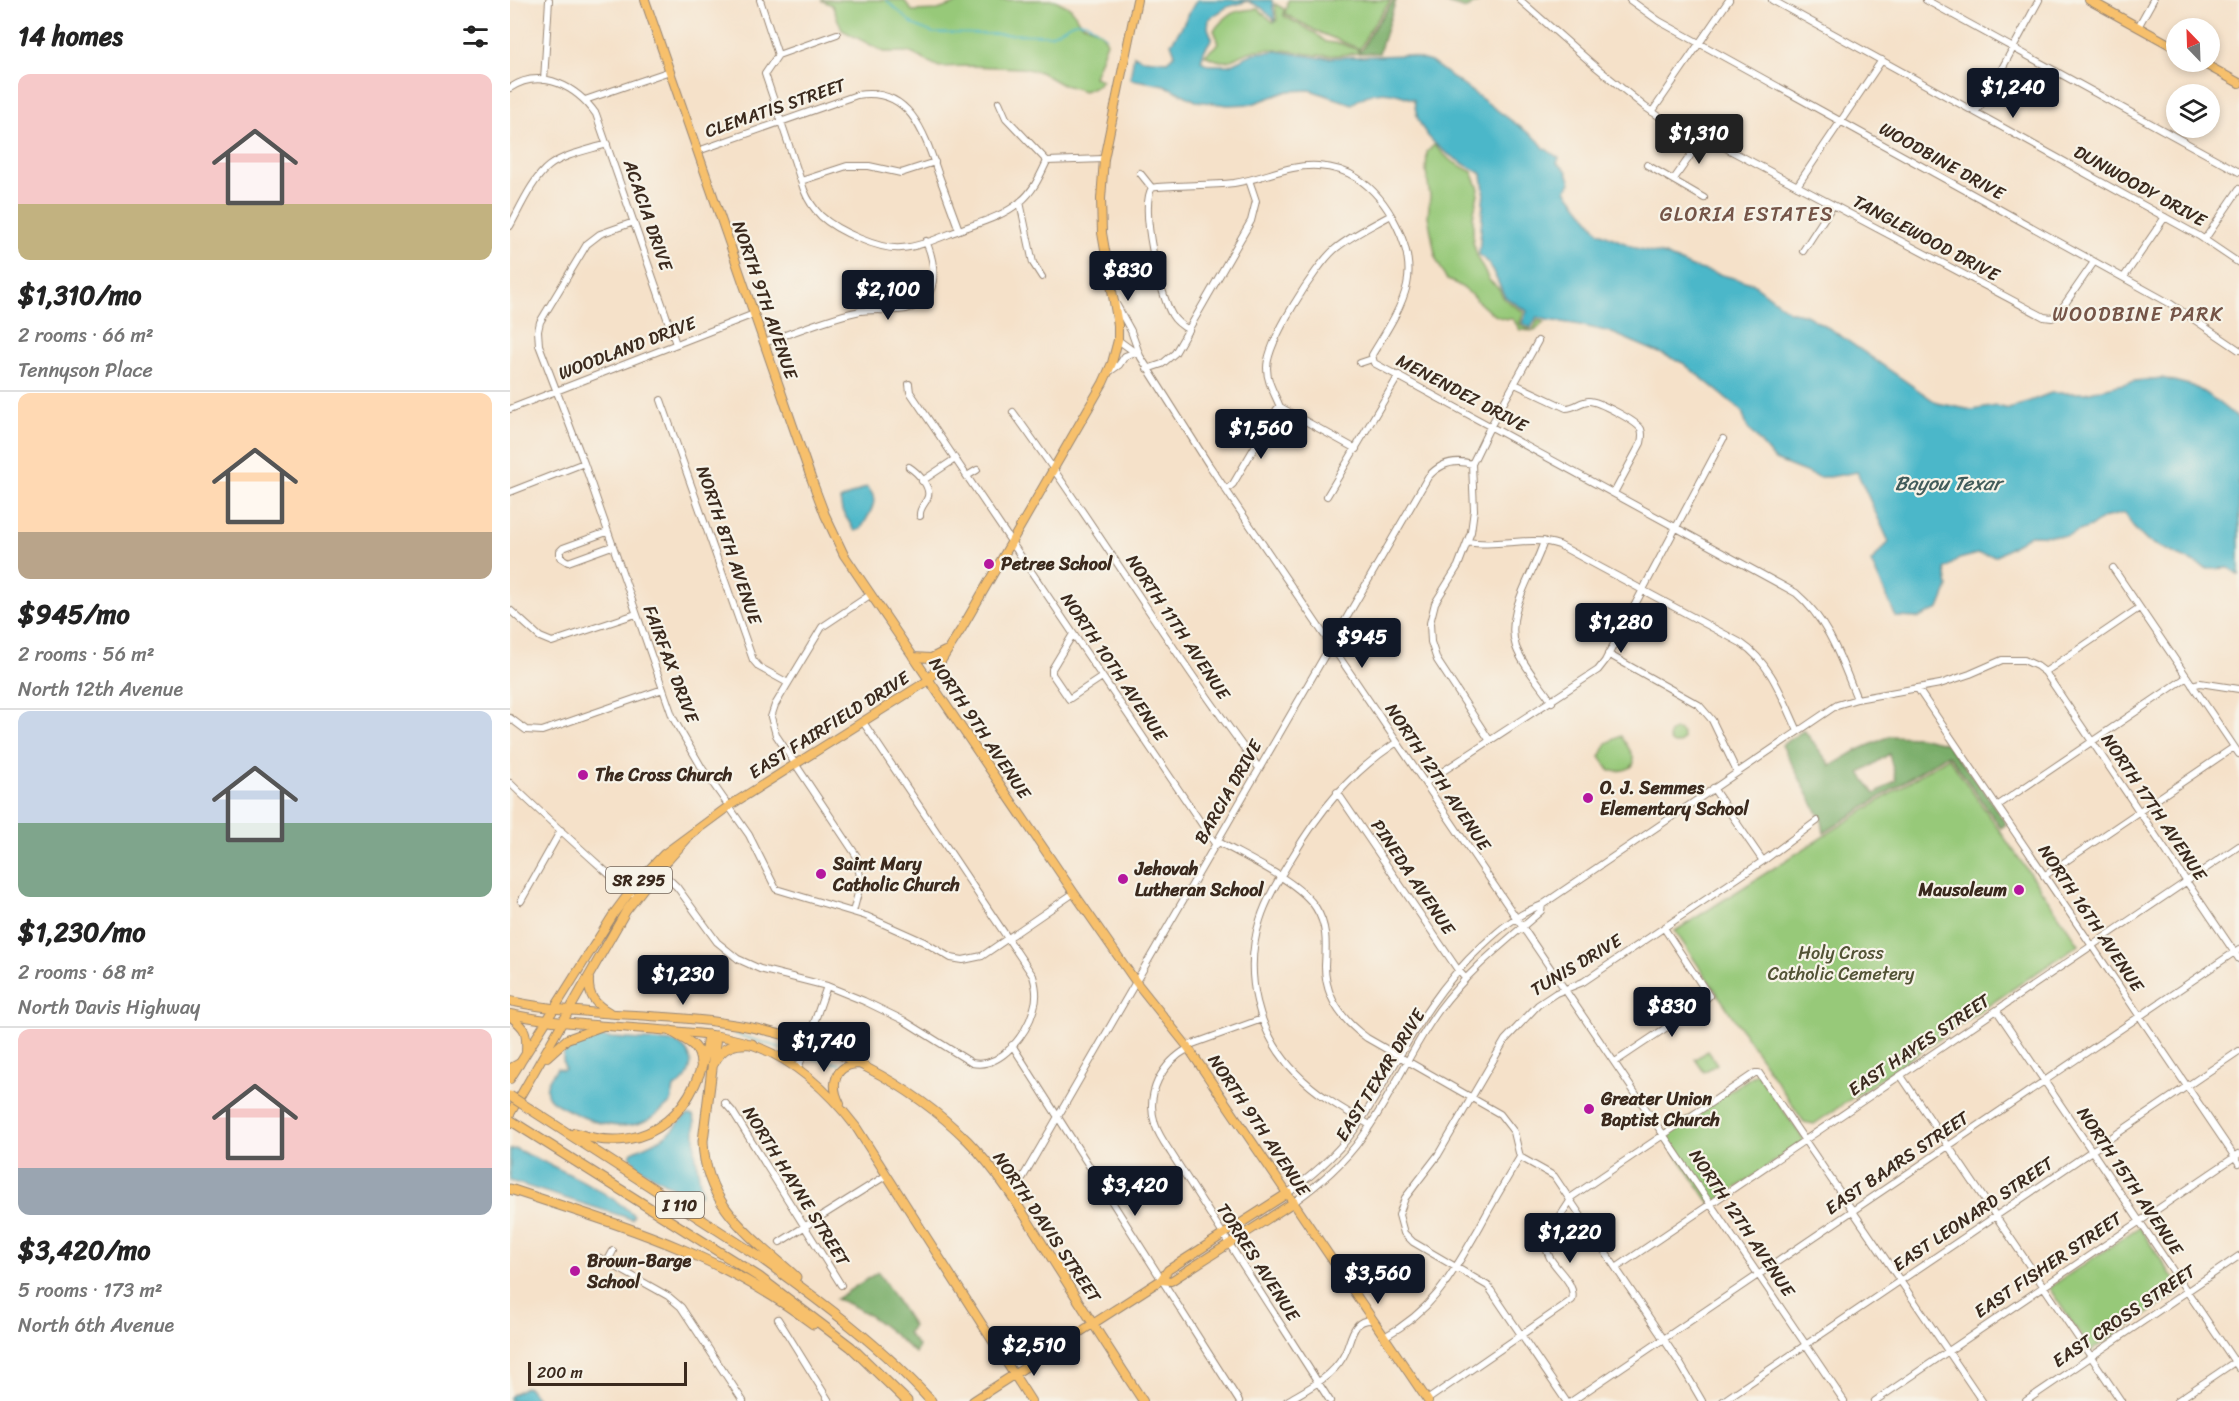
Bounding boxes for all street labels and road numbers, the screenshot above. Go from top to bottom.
street label: CLEMATIS STREET [700,69,851,147]
street label: WOODBINE DRIVE [1873,113,2012,209]
street label: DUNWOODY DRIVE [2068,136,2213,236]
street label: ACACIA DRIVE [614,154,682,276]
street label: TANGLEWOOD DRIVE [1847,186,2006,291]
street label: NORTH 9TH AVENUE [723,216,807,385]
street label: WOODLAND DRIVE [553,307,702,389]
street label: MENENDEZ DRIVE [1390,345,1535,442]
street label: NORTH 8TH AVENUE [687,461,771,630]
street label: NORTH 11TH AVENUE [1117,547,1239,707]
street label: NORTH 10TH AVENUE [1052,586,1176,749]
street label: FAIRFAX DRIVE [634,600,709,729]
street label: NORTH 9TH AVENUE [920,650,1040,807]
street label: EAST FAIRFIELD DRIVE [742,662,917,788]
street label: NORTH 12TH AVENUE [1376,696,1500,859]
street label: NORTH 17TH AVENUE [2092,726,2216,888]
street label: BARCIA DRIVE [1185,733,1271,850]
street label: PINEDA AVENUE [1362,812,1464,942]
street label: NORTH 16TH AVENUE [2029,837,2153,999]
road number: SR 295 [606,867,672,893]
street label: TUNIS DRIVE [1524,924,1629,1005]
street label: EAST HAYES STREET [1841,985,1998,1105]
street label: EAST TEXAR DRIVE [1326,1001,1434,1148]
street label: NORTH 9TH AVENUE [1199,1047,1319,1204]
street label: NORTH HAYNE STREET [734,1100,859,1274]
street label: NORTH 15TH AVENUE [2068,1100,2192,1263]
street label: EAST BAARS STREET [1818,1102,1977,1223]
street label: NORTH 12TH AVENUE [1680,1142,1804,1305]
street label: NORTH DAVIS STREET [984,1145,1111,1310]
street label: EAST LEONARD STREET [1886,1147,2061,1280]
road number: I 110 [656,1192,704,1218]
street label: TORRES AVENUE [1208,1196,1309,1329]
street label: EAST FISHER STREET [1967,1203,2130,1327]
street label: EAST CROSS STREET [2046,1255,2203,1376]

